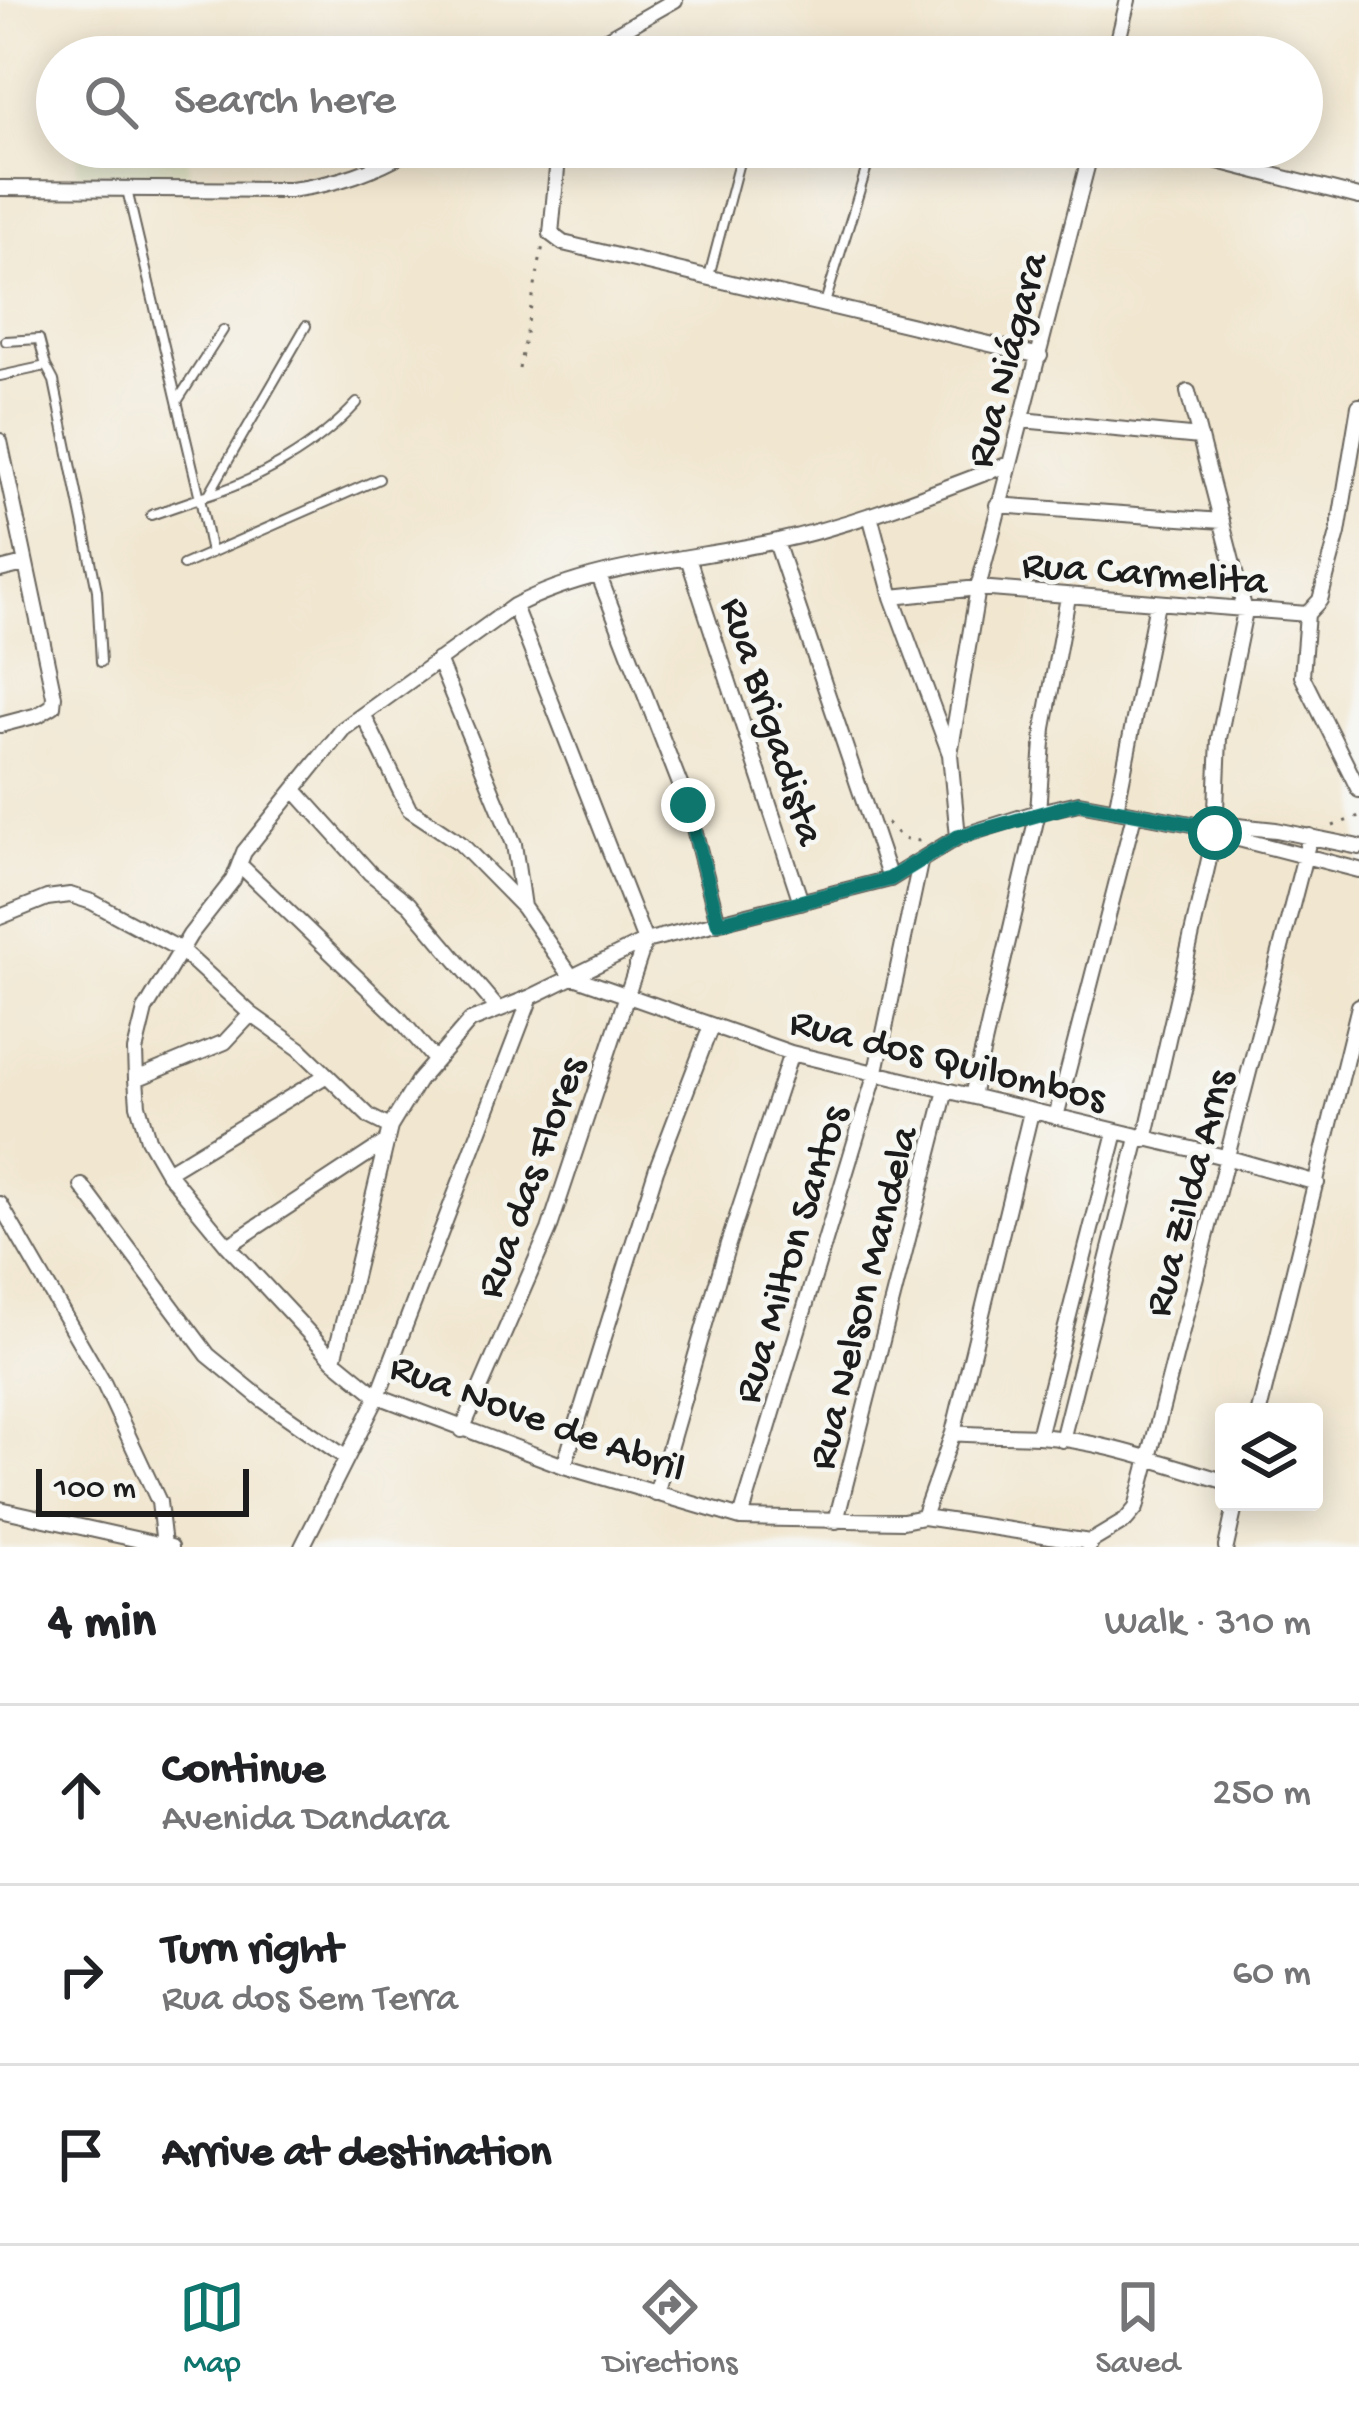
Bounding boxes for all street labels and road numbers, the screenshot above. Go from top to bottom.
street label: Rua Niágara [958,247,1063,474]
street label: Rua Carmelita [1020,543,1271,610]
street label: Rua Brigadista [706,592,832,854]
street label: Rua dos Quilombos [784,1000,1112,1127]
street label: Rua das Flores [468,1050,601,1306]
street label: Rua Zilda Arns [1136,1064,1249,1323]
street label: Rua Milton Santos [726,1099,863,1410]
street label: Rua Nelson Mandela [800,1121,933,1475]
street label: Rua Nove de Abril [382,1345,691,1497]

